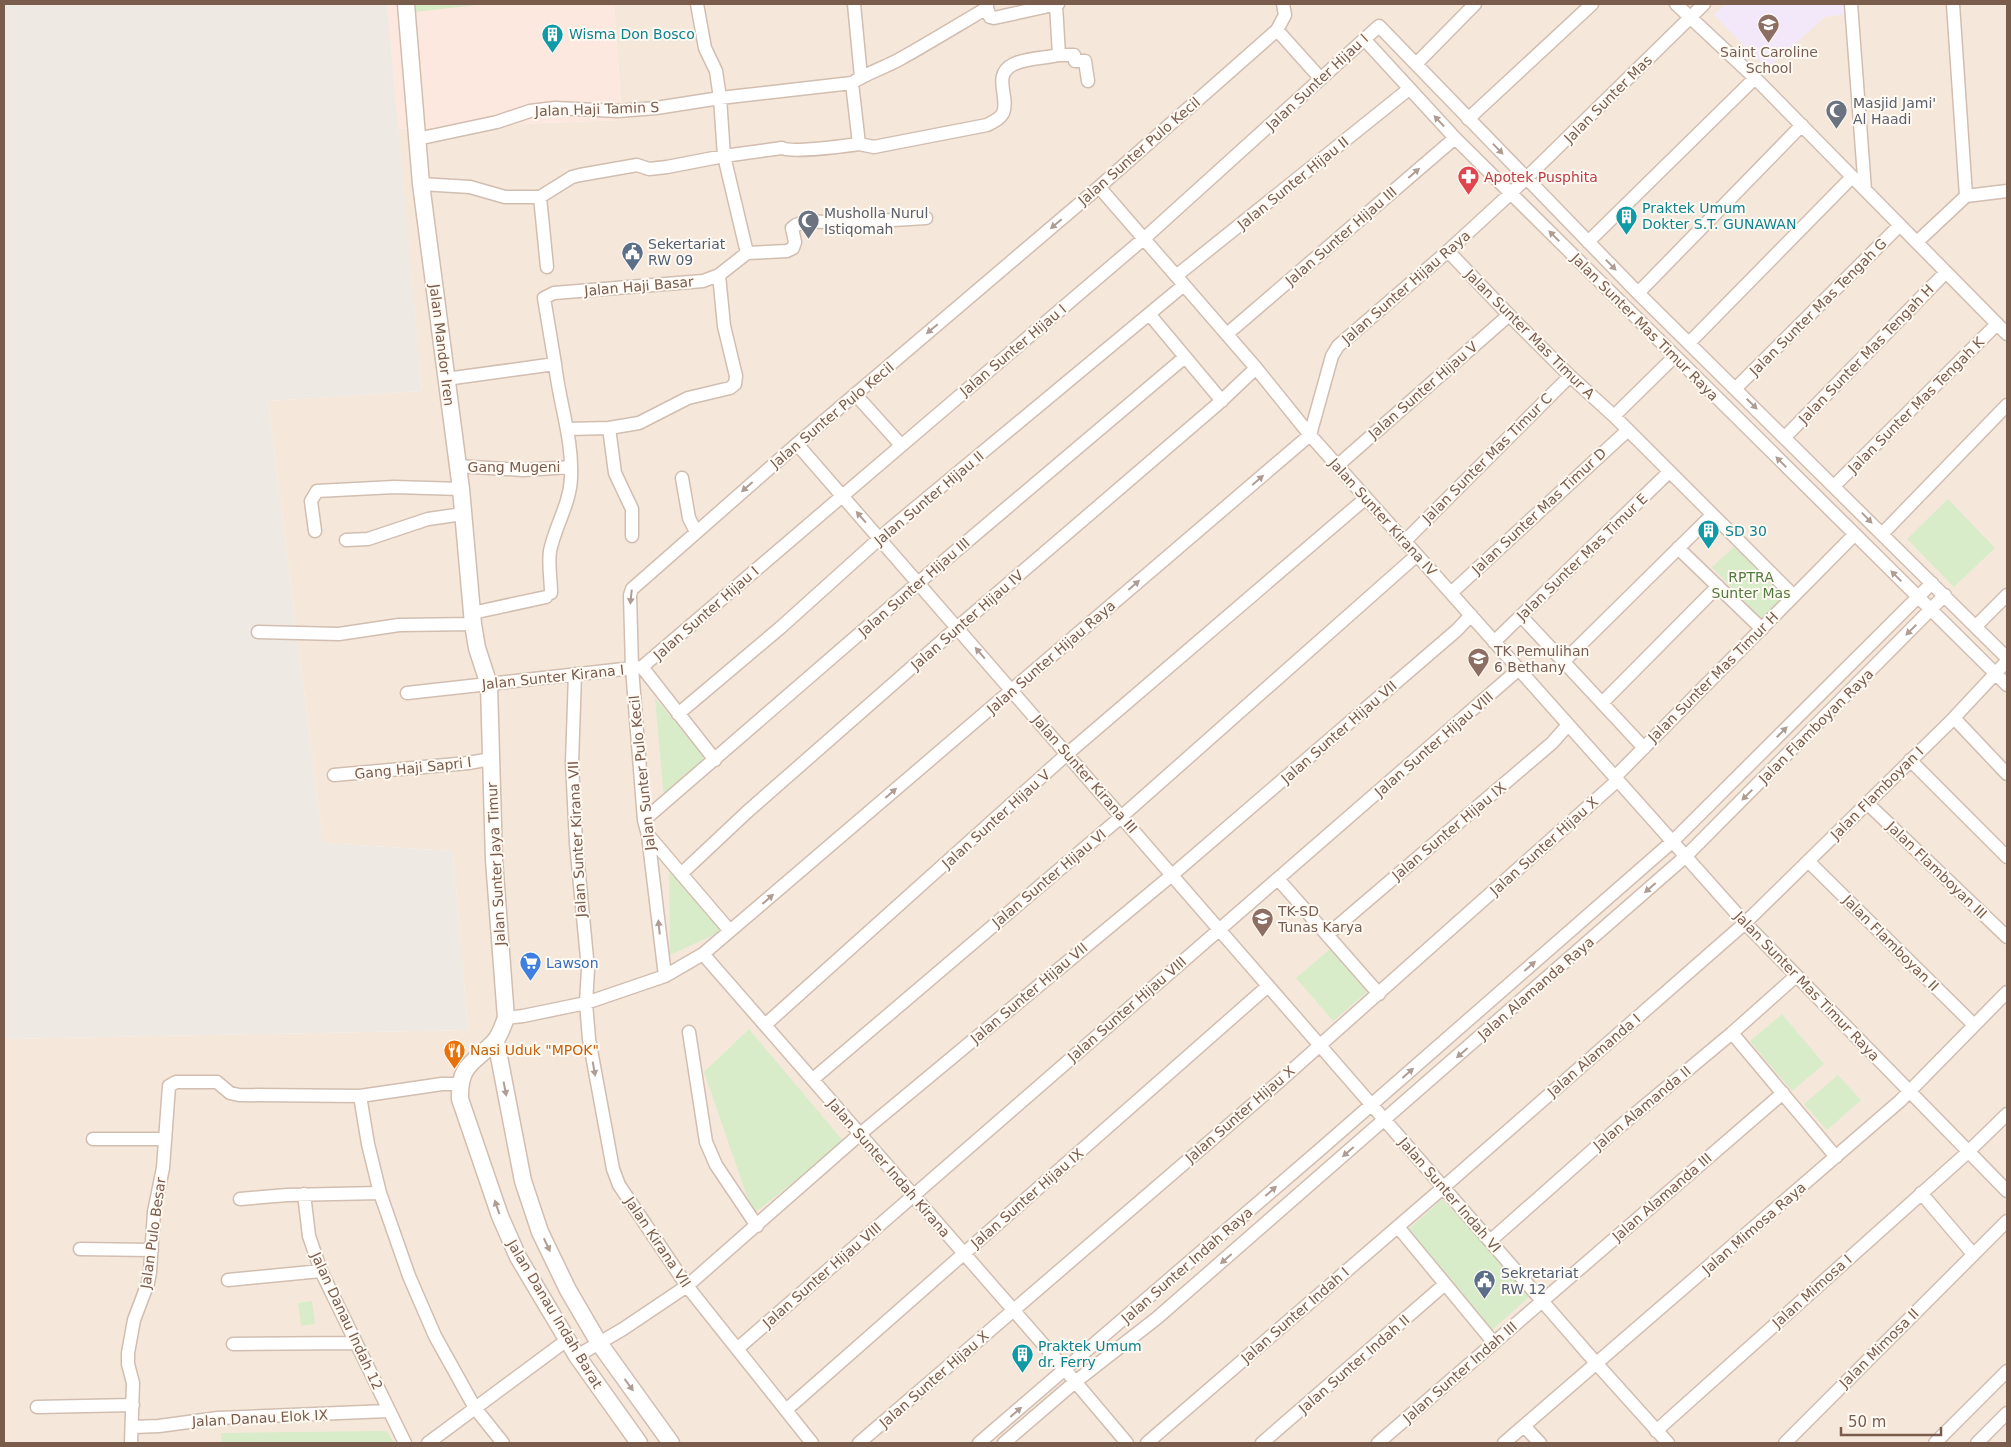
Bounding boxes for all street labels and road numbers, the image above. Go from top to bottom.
street label: Jalan Sunter Hijau I [1262,31,1371,134]
street label: Jalan Sunter Mas [1560,52,1655,147]
street label: Jalan Sunter Pulo Kecil [1074,94,1203,209]
street label: Jalan Haji Tamin S [534,99,660,119]
street label: Jalan Sunter Hijau II [1234,133,1352,233]
street label: Jalan Sunter Hijau III [1281,183,1400,289]
street label: Jalan Sunter Hijau Raya [1338,227,1473,348]
street label: Jalan Sunter Mas Tengah G [1745,235,1890,380]
street label: Jalan Sunter Mas Timur Raya [1567,249,1722,404]
street label: Jalan Sunter Mas Timur A [1461,265,1598,402]
street label: Jalan Haji Basar [583,273,695,299]
street label: Jalan Sunter Mas Tengah H [1795,281,1937,427]
street label: Jalan Mandor Iren [426,282,457,407]
street label: Jalan Sunter Hijau I [956,301,1069,400]
street label: Jalan Sunter Mas Tengah K [1844,333,1988,477]
street label: Jalan Sunter Hijau V [1364,338,1481,442]
street label: Jalan Sunter Pulo Kecil [766,359,897,472]
street label: Jalan Sunter Mas Timur C [1418,390,1555,527]
street label: Jalan Sunter Mas Timur D [1468,445,1609,578]
street label: Jalan Sunter Hijau II [870,448,987,549]
street label: Jalan Sunter Kirana IV [1325,454,1440,579]
street label: Gang Mugeni [468,459,560,475]
street label: Jalan Sunter Mas Timur E [1513,490,1651,624]
street label: Jalan Sunter Hijau III [854,534,973,640]
street label: Jalan Sunter Hijau I [650,563,762,664]
street label: Jalan Sunter Hijau IV [907,567,1027,674]
street label: Jalan Sunter Hijau Raya [983,597,1118,718]
street label: Jalan Sunter Mas Timur H [1644,609,1781,746]
street label: Jalan Sunter Kirana I [480,662,625,693]
street label: Jalan Flamboyan Raya [1755,665,1877,787]
street label: Jalan Sunter Hijau VII [1277,678,1400,787]
street label: Jalan Sunter Hijau VIII [1371,688,1496,800]
street label: Jalan Sunter Pulo Kecil [626,695,658,852]
street label: Jalan Sunter Kirana III [1029,711,1141,836]
street label: Jalan Flamboyan I [1827,743,1927,843]
street label: Gang Haji Sapri I [354,754,472,782]
street label: Jalan Sunter Kirana VII [565,760,589,919]
street label: Jalan Sunter Hijau V [938,766,1053,872]
street label: Jalan Sunter Hijau IX [1388,779,1509,884]
street label: Jalan Sunter Jaya Timur [484,782,508,947]
street label: Jalan Sunter Hijau X [1486,793,1601,899]
street label: Jalan Flamboyan III [1883,817,1990,922]
street label: Jalan Sunter Hijau VI [988,826,1109,931]
street label: Jalan Flamboyan II [1839,891,1942,994]
street label: Jalan Sunter Mas Timur Raya [1731,907,1883,1064]
street label: Jalan Alamanda Raya [1474,933,1597,1043]
street label: Jalan Sunter Hijau VII [967,939,1091,1047]
street label: Jalan Sunter Hijau VIII [1064,953,1189,1065]
street label: Jalan Alamanda I [1544,1010,1644,1100]
street label: Jalan Sunter Hijau X [1181,1062,1298,1166]
street label: Jalan Alamanda II [1589,1063,1694,1154]
street label: Jalan Sunter Indah Kirana [824,1095,953,1240]
street label: Jalan Sunter Indah VI [1395,1134,1504,1256]
street label: Jalan Sunter Hijau IX [967,1145,1087,1252]
street label: Jalan Alamanda III [1608,1150,1715,1245]
street label: Jalan Pulo Besar [137,1176,169,1291]
street label: Jalan Mimosa Raya [1698,1179,1809,1278]
street label: Jalan Kirana VII [621,1193,694,1290]
street label: Jalan Sunter Indah Raya [1118,1204,1256,1327]
street label: Jalan Sunter Hijau VIII [759,1219,884,1331]
street label: Jalan Danau Indah Barat [504,1236,606,1392]
street label: Jalan Danau Indah 12 [308,1249,386,1392]
street label: Jalan Mimosa I [1768,1251,1855,1331]
street label: Jalan Sunter Indah I [1237,1264,1352,1367]
street label: Jalan Mimosa II [1835,1305,1922,1392]
street label: Jalan Sunter Indah II [1295,1312,1413,1417]
street label: Jalan Sunter Indah III [1399,1318,1520,1426]
street label: Jalan Sunter Hijau X [875,1327,992,1431]
street label: Jalan Danau Elok IX [191,1406,329,1430]

